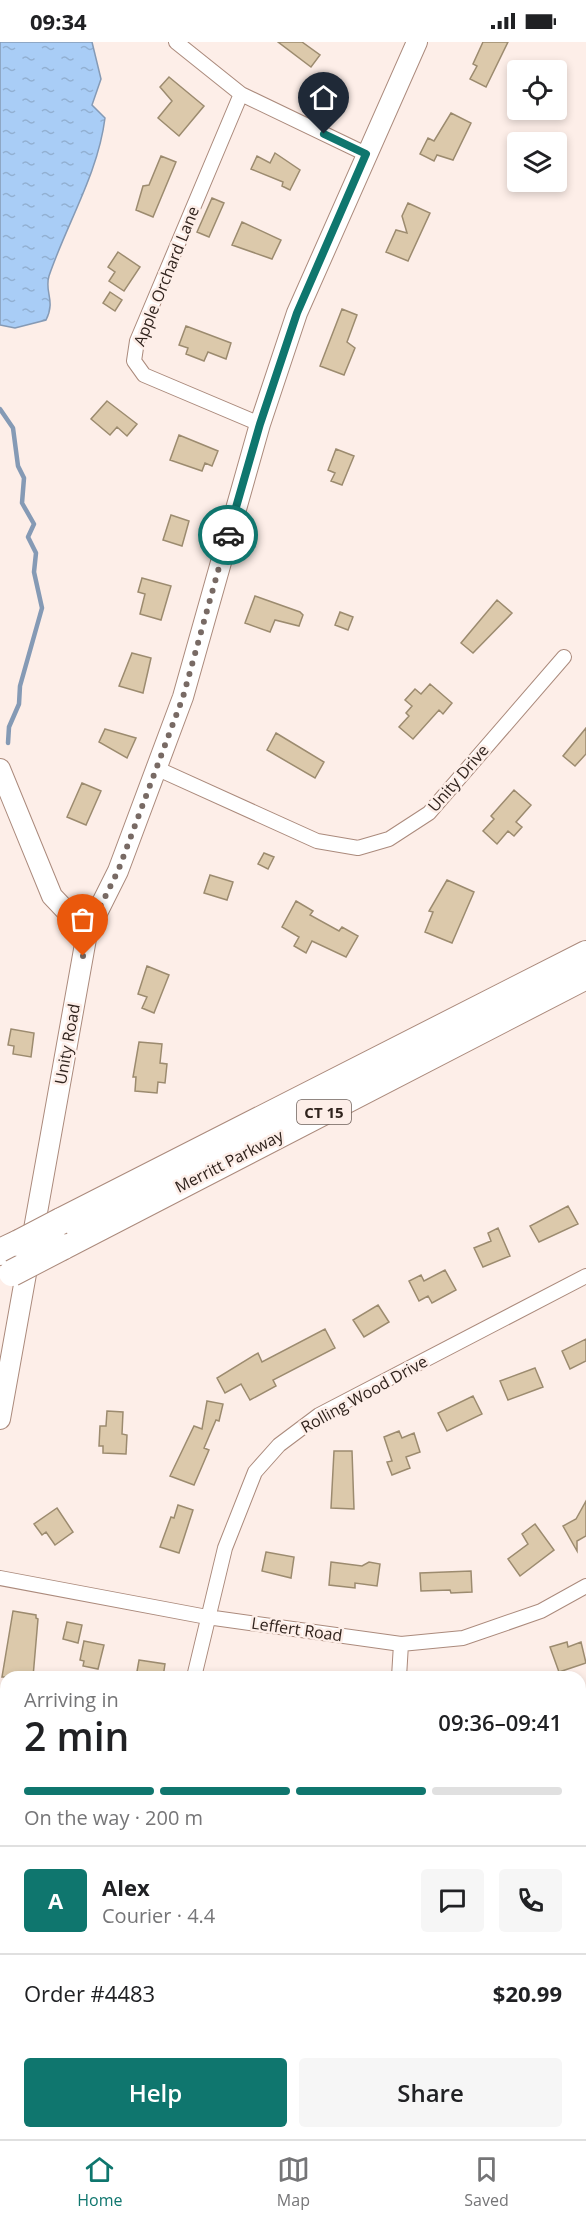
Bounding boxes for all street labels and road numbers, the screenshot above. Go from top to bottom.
street label: Apple Orchard Lane [128,203,204,349]
street label: Unity Drive [423,740,493,816]
street label: Unity Road [49,1002,85,1086]
road number: CT 15 [297,1100,351,1124]
street label: Merritt Parkway [171,1124,288,1198]
street label: Rolling Wood Drive [297,1350,431,1438]
street label: Leffert Road [250,1612,344,1646]

